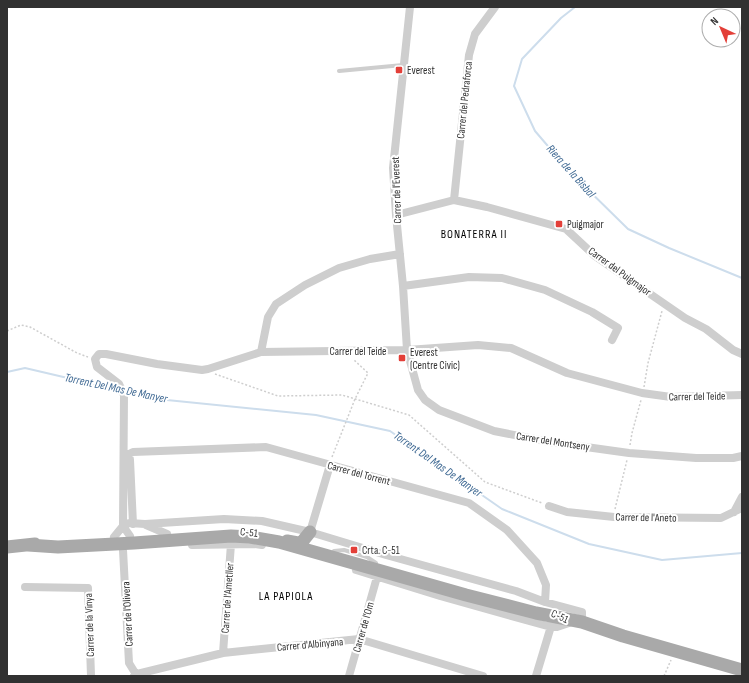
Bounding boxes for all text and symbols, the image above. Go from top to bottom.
north arrow [701,8,741,48]
text: N [708,14,721,28]
street label: Carrer del Pedraforca [454,61,475,139]
place label: Everest [407,64,435,77]
marker: Everest [394,65,404,75]
water label: Riera de la Bisbal [543,142,599,202]
street label: Carrer de l'Everest [389,156,404,224]
place label: Puigmajor [567,218,604,231]
marker: Puigmajor [554,219,564,229]
district label: BONATERRA II [441,227,507,242]
street label: Carrer del Puigmajor [586,244,654,299]
street label: Carrer del Teide [330,345,386,358]
place label: Everest (Centre Civic) [410,346,460,372]
marker: Everest (Centre Civic) [397,353,407,363]
water label: Torrent Del Mas De Manyer [63,370,169,407]
street label: Carrer del Teide [668,390,726,403]
water label: Torrent Del Mas De Manyer [390,428,485,501]
street label: Carrer del Montseny [515,429,591,454]
street label: Carrer del Torrent [326,459,392,488]
street label: Carrer de l'Aneto [615,510,677,525]
street label: C-51 [240,525,259,540]
place label: Crta. C-51 [362,544,400,557]
marker: Crta. C-51 [349,545,359,555]
street label: Carrer de l'Ametller [219,562,236,634]
street label: Carrer de l'Olivera [119,581,136,647]
district label: LA PAPIOLA [259,589,313,604]
street label: Carrer de la Vinya [82,593,97,657]
street label: Carrer de l'Om [350,600,377,654]
street label: C-51 [549,607,571,626]
street label: Carrer d'Albinyana [276,635,344,654]

